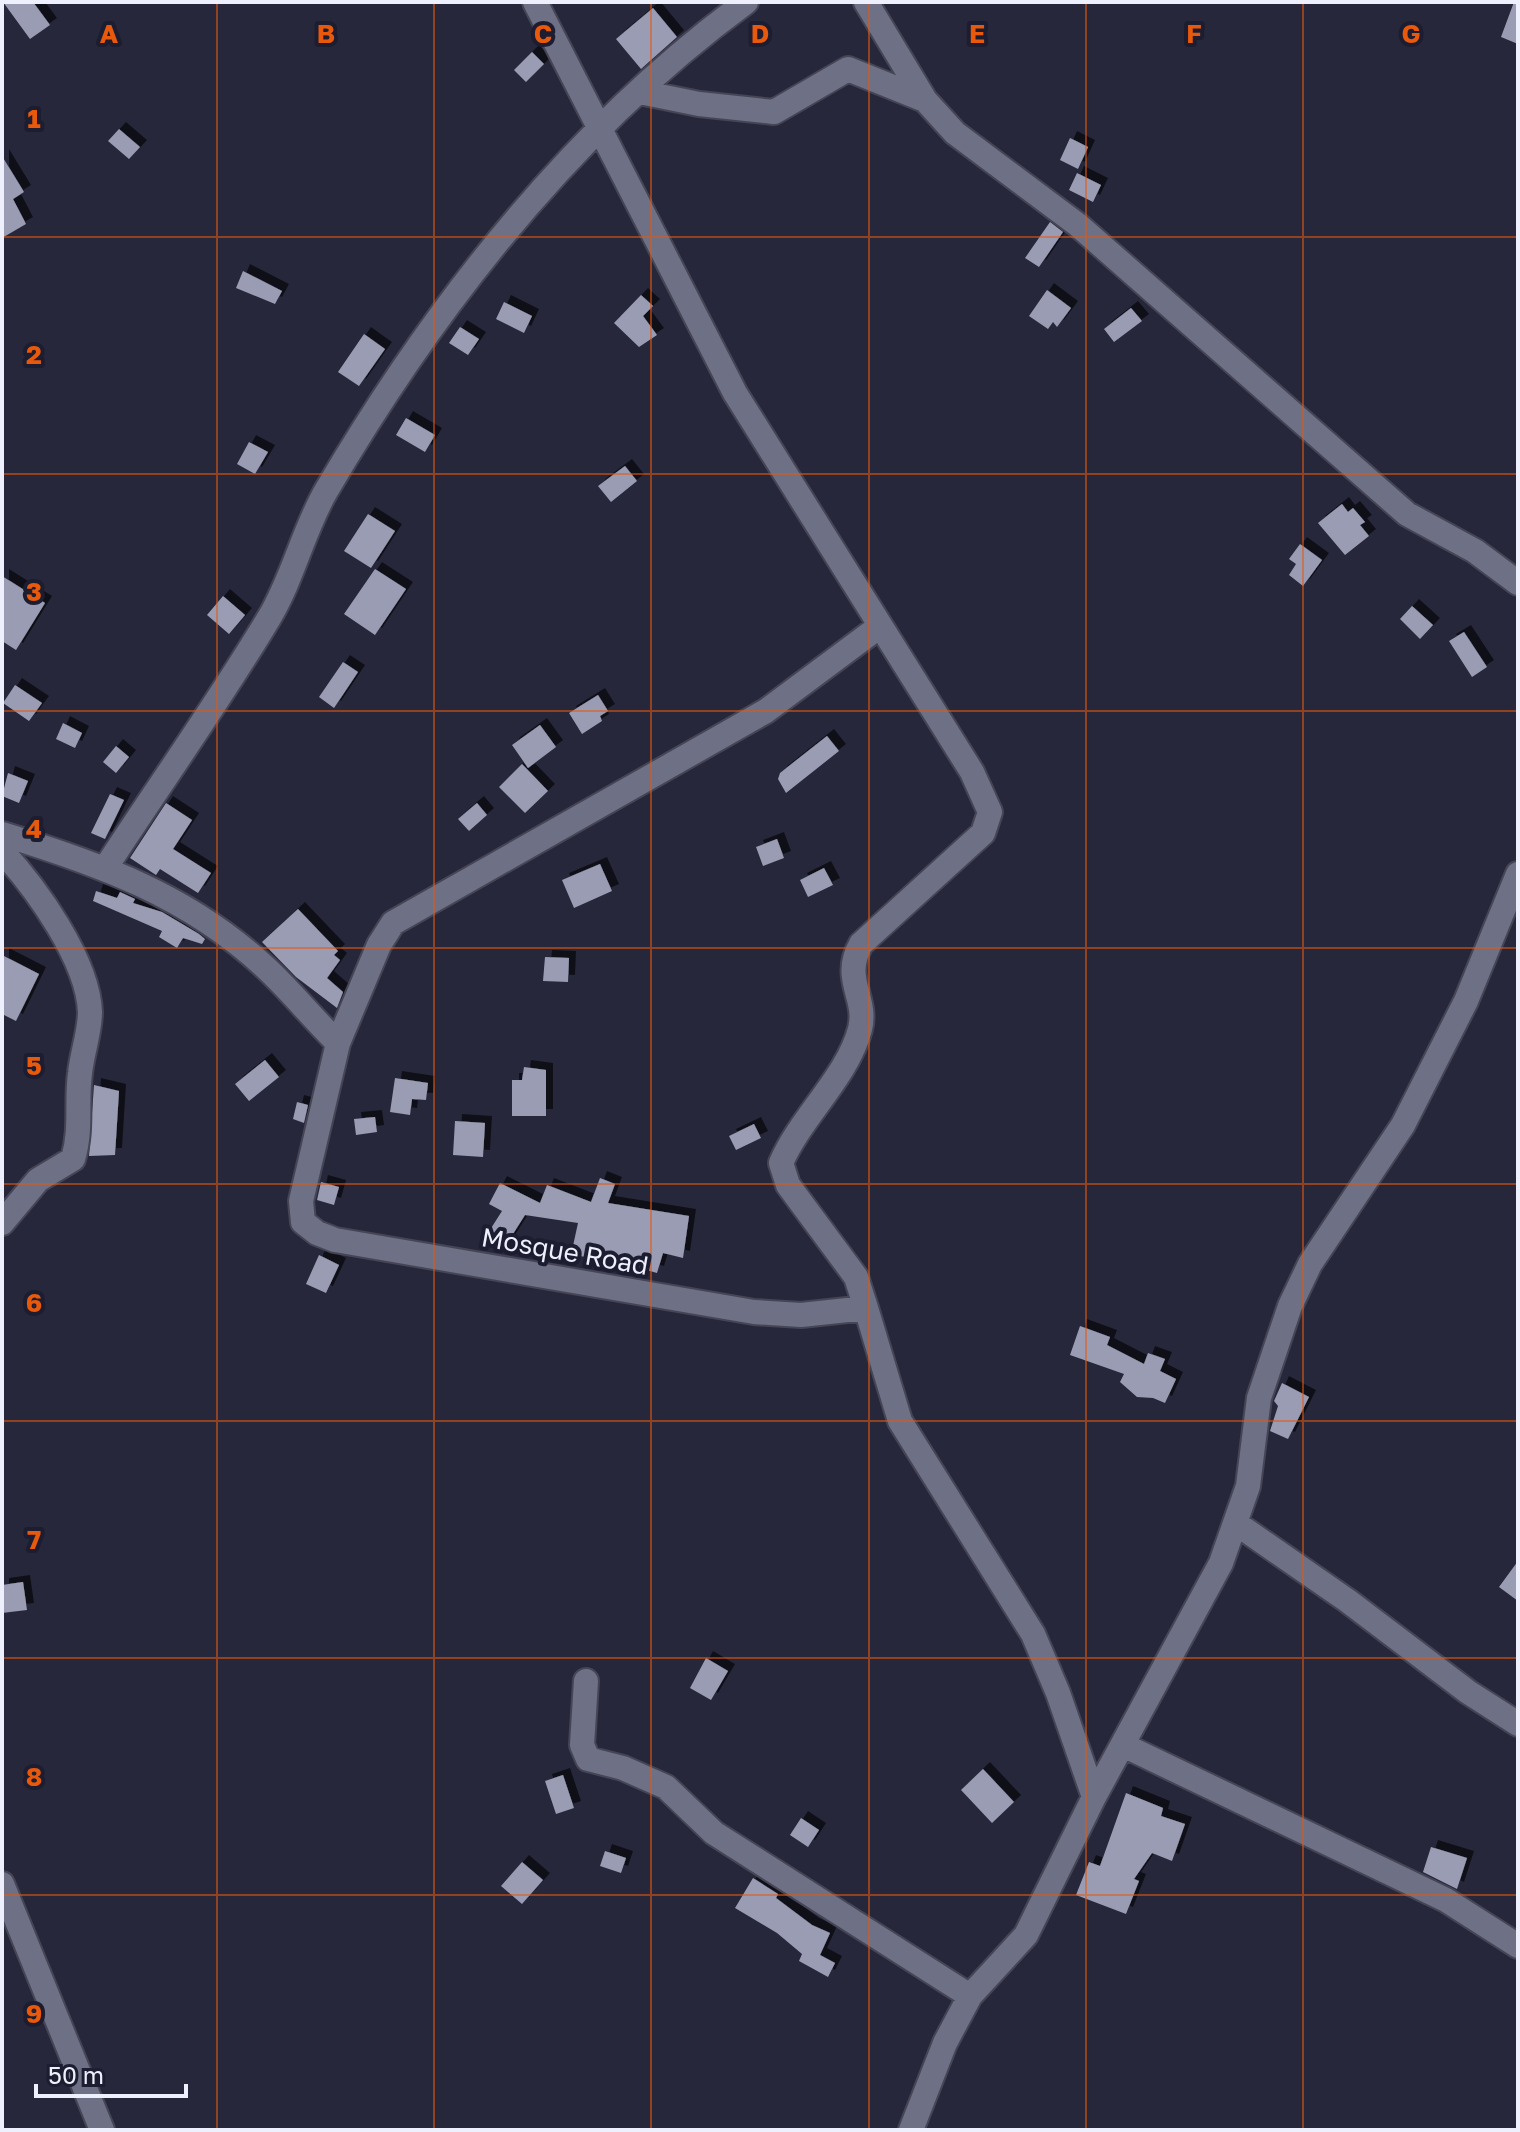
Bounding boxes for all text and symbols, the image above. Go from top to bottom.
text: A [100,18,119,49]
text: B [317,18,335,49]
text: C [534,18,552,49]
text: D [751,18,769,49]
text: E [969,18,985,49]
text: F [1186,18,1202,49]
text: G [1401,18,1421,49]
text: 1 [27,103,41,134]
text: 2 [26,339,42,370]
text: 3 [26,576,42,607]
text: 4 [26,813,42,844]
text: 5 [26,1050,42,1081]
street label: Mosque Road [479,1221,651,1281]
text: 6 [26,1287,42,1318]
text: 7 [27,1524,41,1555]
text: 8 [26,1761,42,1792]
text: 9 [26,1998,42,2029]
scale bar [36,2048,186,2098]
text: 50 m [48,2060,104,2089]

